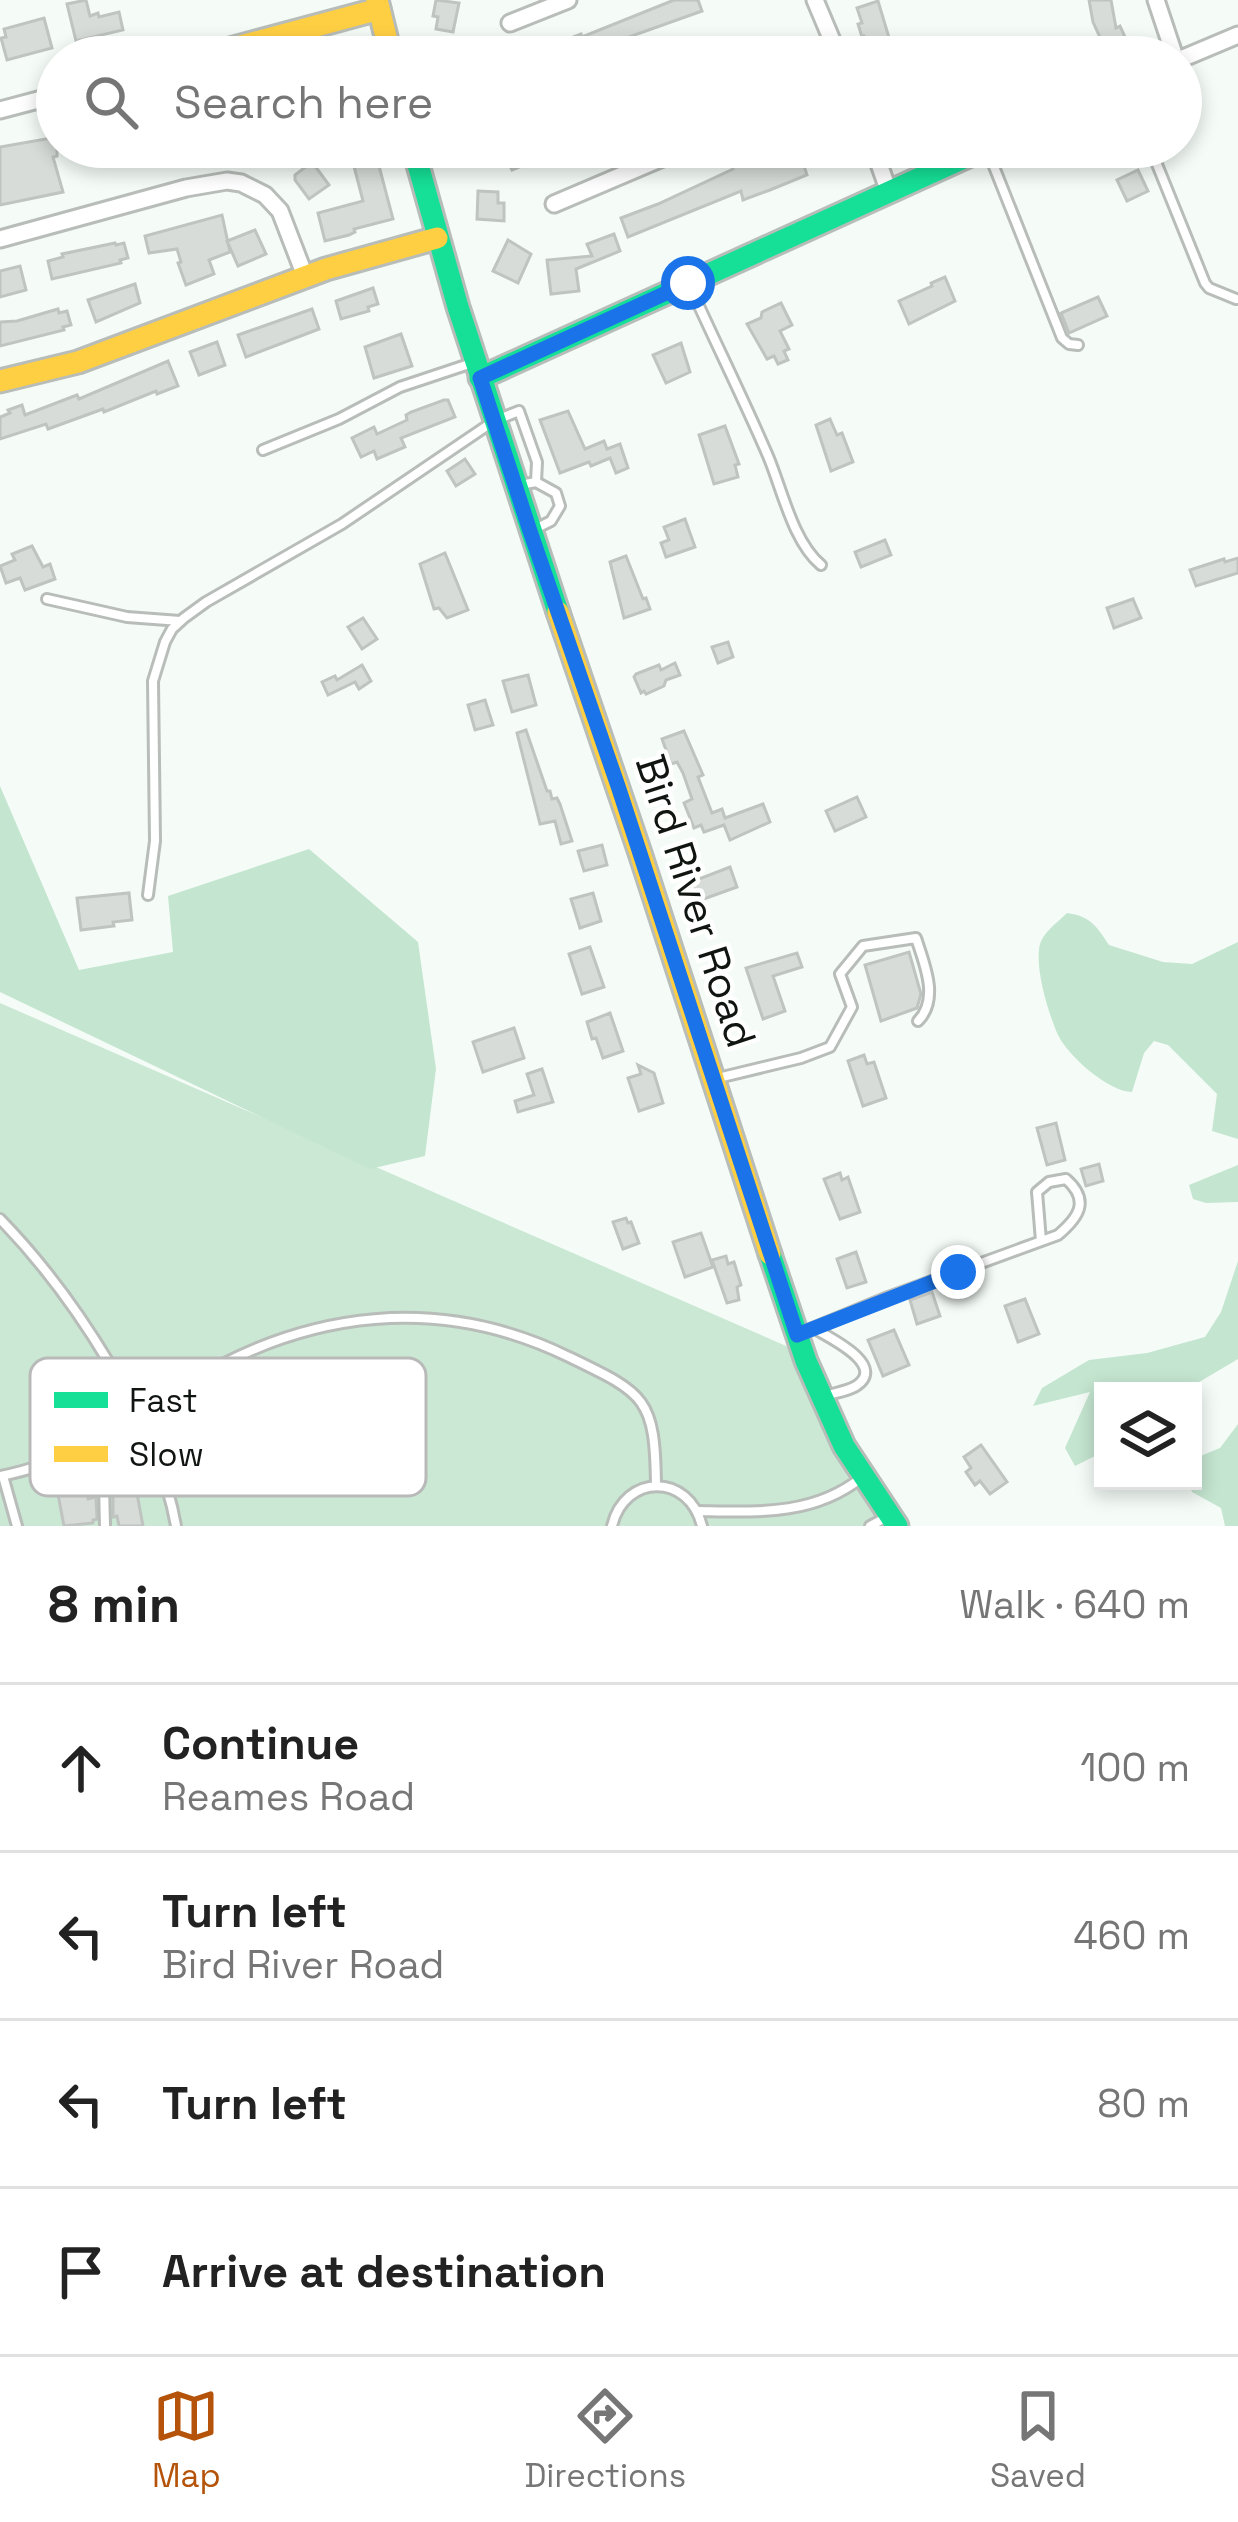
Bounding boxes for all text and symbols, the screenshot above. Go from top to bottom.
search box [36,36,1202,168]
icon: search [78,69,144,135]
text: Search here [174,74,433,131]
route start [661,256,715,310]
street label: Bird River Road [624,748,768,1054]
route end [931,1245,985,1299]
legend [30,1358,426,1496]
text: Fast [129,1380,198,1422]
map controls [1094,1382,1202,1490]
button: layers [1094,1382,1202,1490]
text: Slow [129,1434,204,1476]
text: 8 min [48,1572,180,1637]
text: Walk · 640 m [959,1580,1190,1629]
text: Continue [162,1715,359,1772]
icon: ahead [48,1735,114,1801]
text: 100 m [1080,1743,1190,1792]
text: Reames Road [162,1772,415,1821]
text: Turn left [162,1883,347,1940]
icon: left [48,1903,114,1969]
text: 460 m [1073,1911,1190,1960]
text: Bird River Road [162,1940,444,1989]
icon: left [48,2071,114,2137]
text: Turn left [162,2075,347,2132]
text: 80 m [1097,2079,1190,2128]
icon: arrive [48,2239,114,2305]
text: Arrive at destination [162,2243,606,2300]
tab: Map [152,2383,221,2497]
tab: Directions [524,2383,686,2497]
tab: Saved [990,2383,1086,2497]

